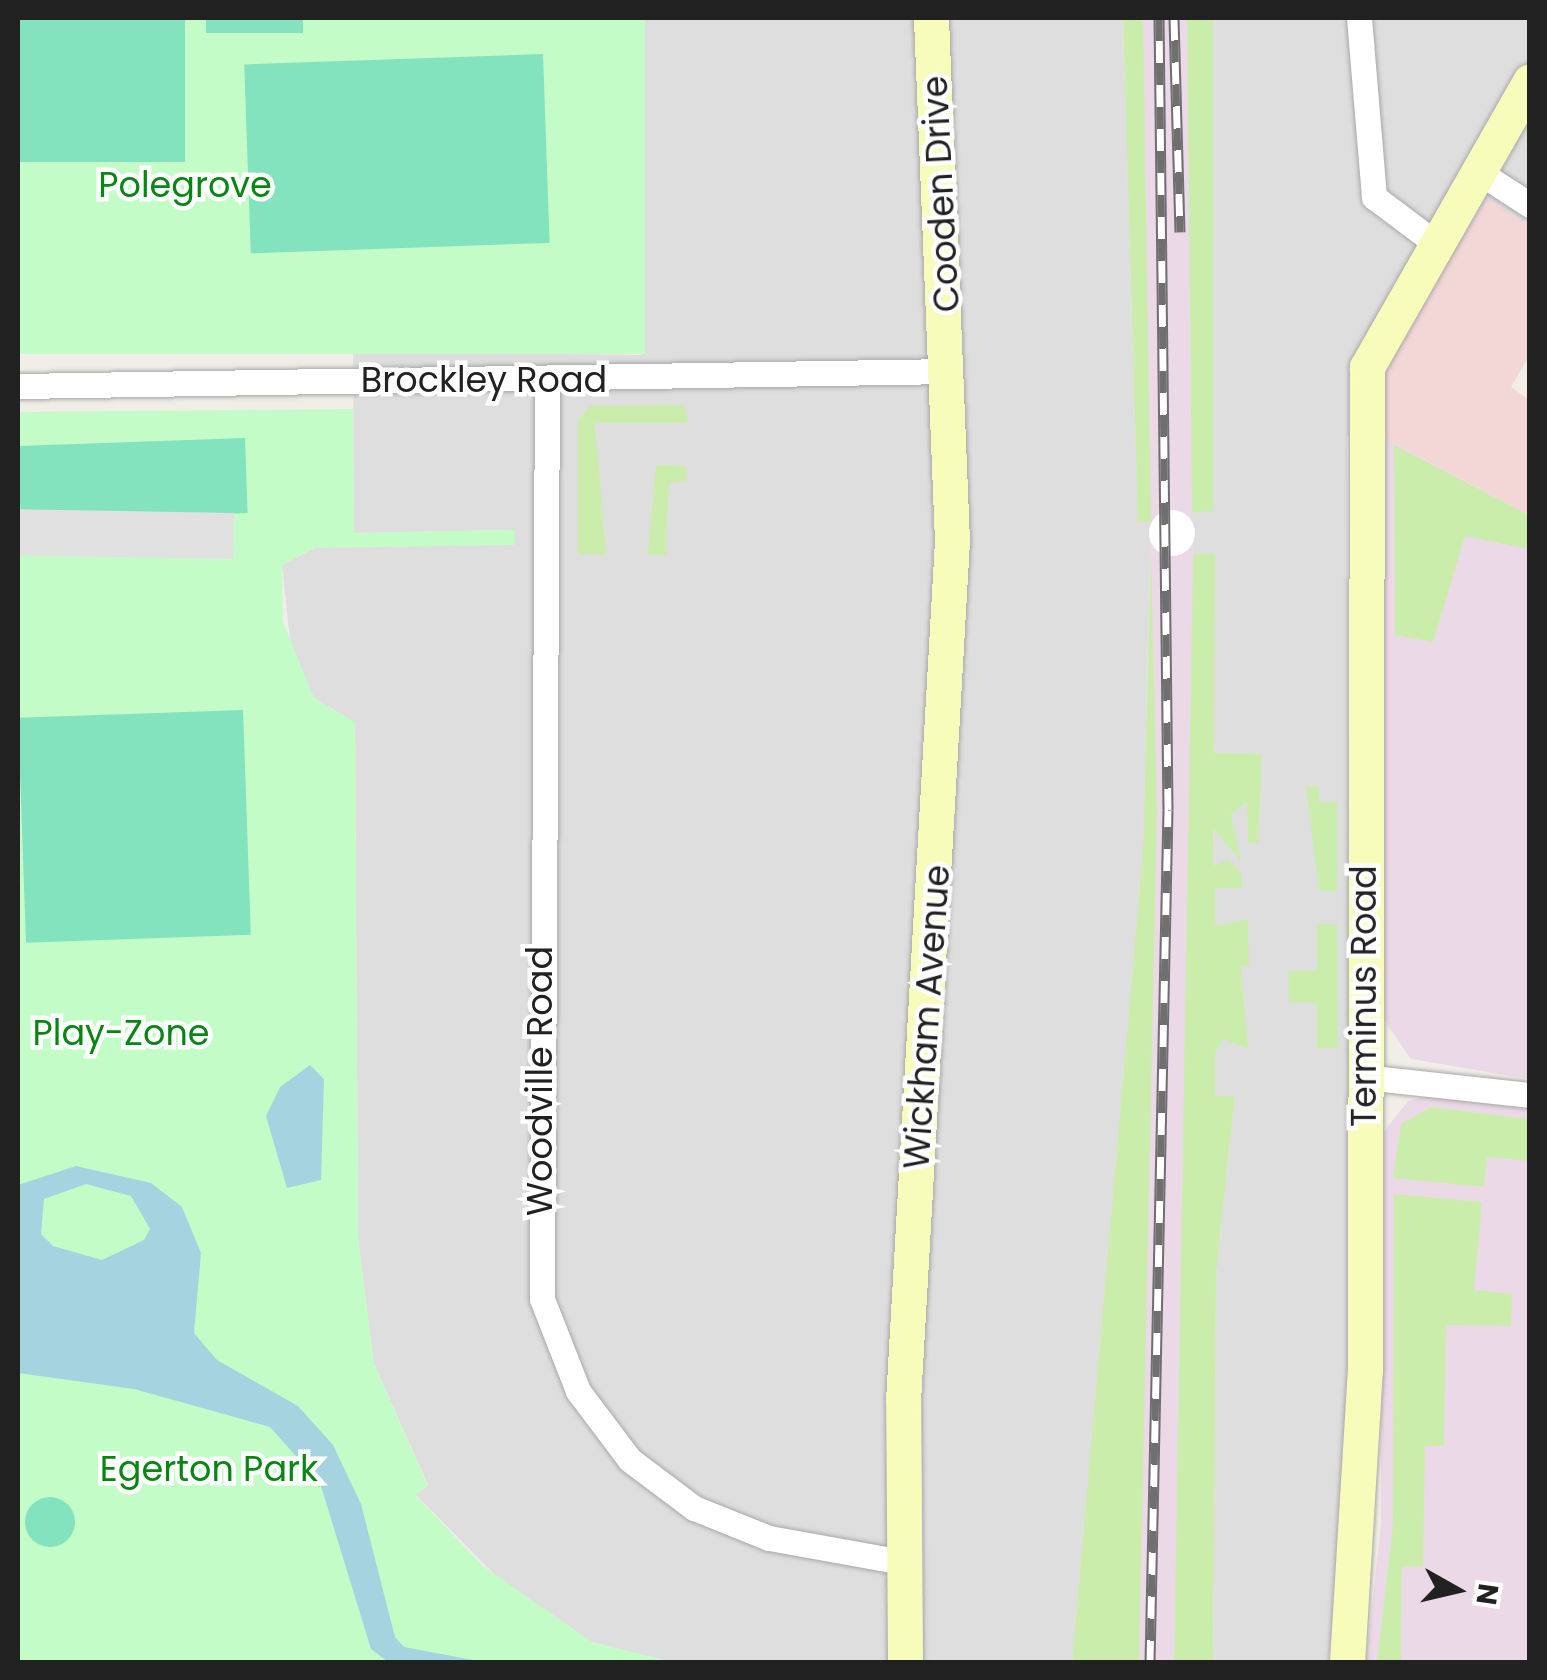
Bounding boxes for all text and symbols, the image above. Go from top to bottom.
street label: Cooden Drive [914,75,968,313]
park label: Polegrove [98,164,272,206]
street label: Brockley Road [361,359,607,401]
street label: Wickham Avenue [895,863,959,1171]
street label: Terminus Road [1343,865,1385,1127]
street label: Woodville Road [519,946,561,1216]
park label: Play-Zone [33,1012,209,1054]
park label: Egerton Park [100,1448,318,1490]
north arrow [1407,1540,1507,1640]
text: N [1466,1581,1508,1607]

